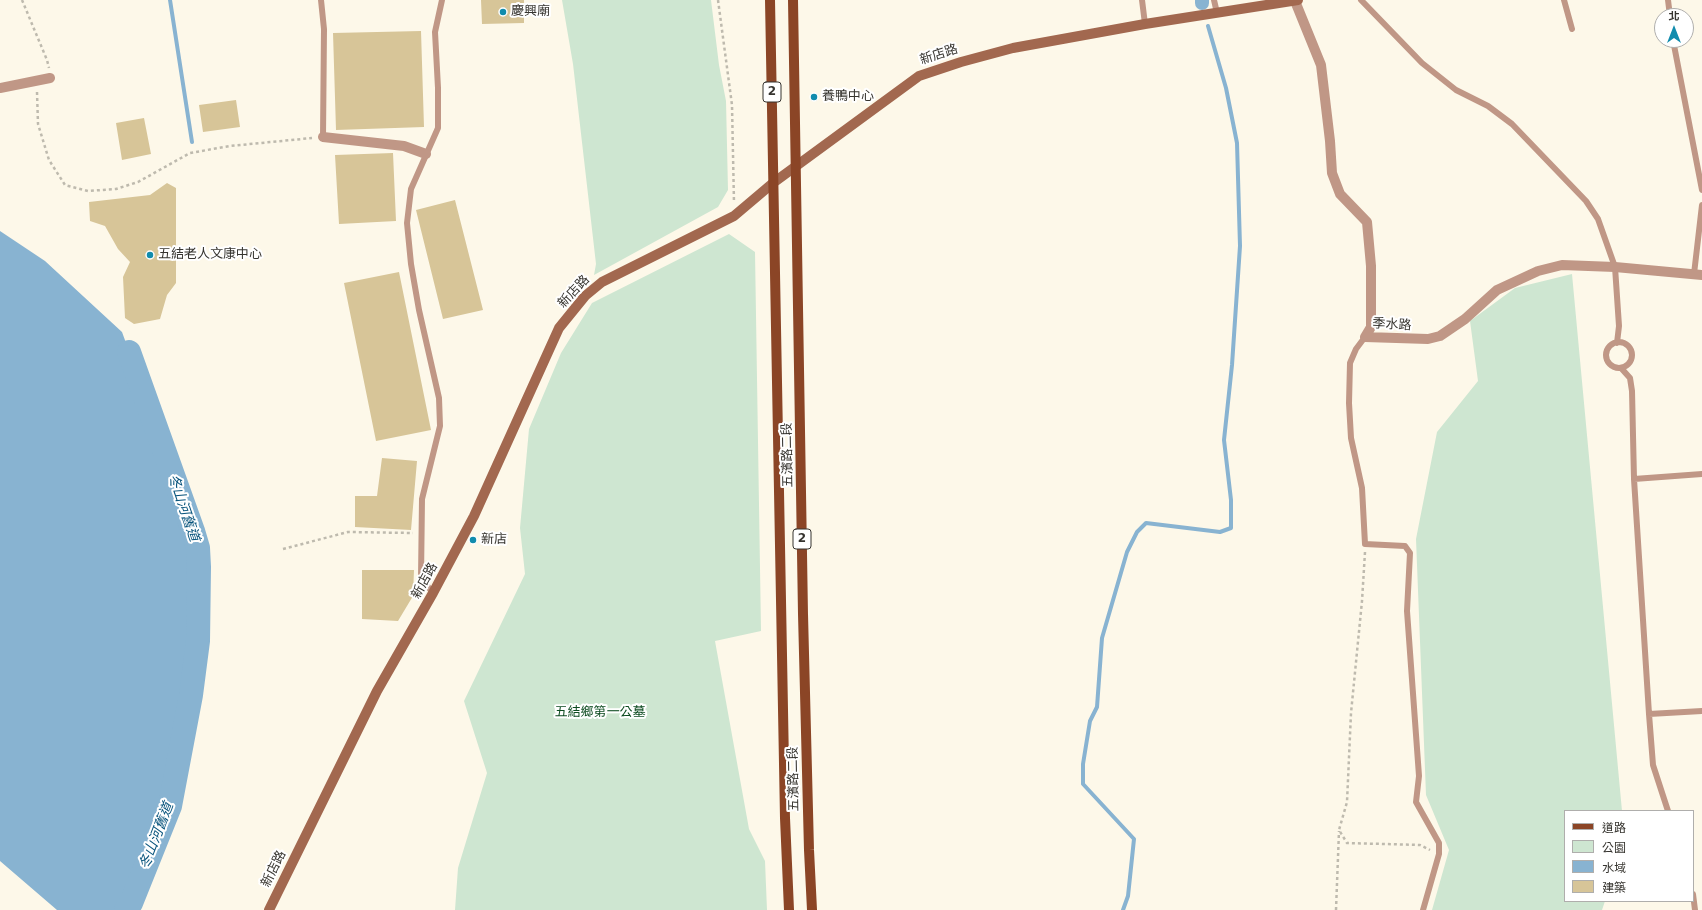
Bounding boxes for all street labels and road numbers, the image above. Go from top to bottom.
street label: 新店路 [918,42,960,68]
road number: 2 [763,82,781,102]
street label: 新店路 [555,272,593,312]
street label: 季水路 [1372,316,1412,334]
street label: 五濱路二段 [780,422,796,488]
road number: 2 [793,529,811,549]
street label: 新店路 [409,560,441,602]
street label: 五濱路二段 [786,746,802,812]
street label: 新店路 [258,848,290,890]

